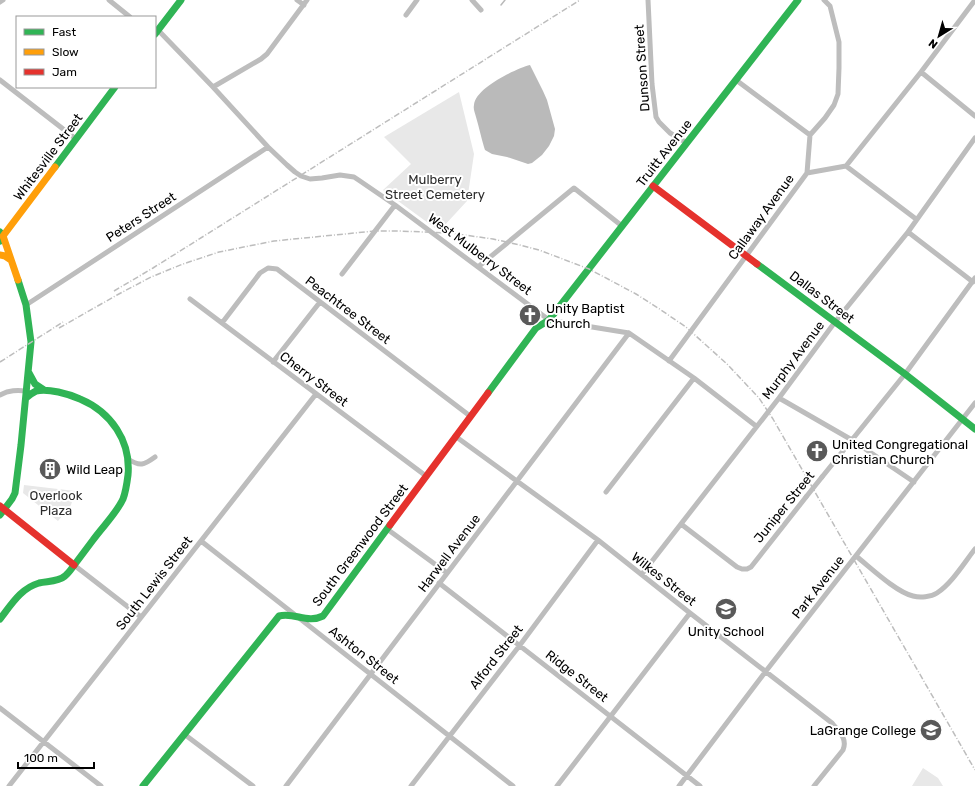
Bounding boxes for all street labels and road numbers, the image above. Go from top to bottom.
street label: Dunson Street [631,24,653,112]
street label: Whitesville Street [10,111,86,203]
street label: Truitt Avenue [633,116,695,190]
street label: Callaway Avenue [725,171,797,263]
street label: Peters Street [103,189,179,245]
street label: West Mulberry Street [425,210,535,298]
street label: Dallas Street [787,268,857,326]
street label: Peachtree Street [302,273,394,347]
street label: Murphy Avenue [759,318,827,402]
street label: Cherry Street [277,349,351,409]
street label: Juniper Street [751,468,817,546]
street label: South Greenwood Street [309,481,411,609]
street label: Harwell Avenue [415,511,483,595]
street label: South Lewis Street [113,533,195,633]
street label: Wilkes Street [629,549,699,609]
street label: Park Avenue [789,553,847,621]
street label: Alford Street [466,622,526,692]
street label: Ashton Street [326,623,402,687]
street label: Ridge Street [542,647,611,706]

